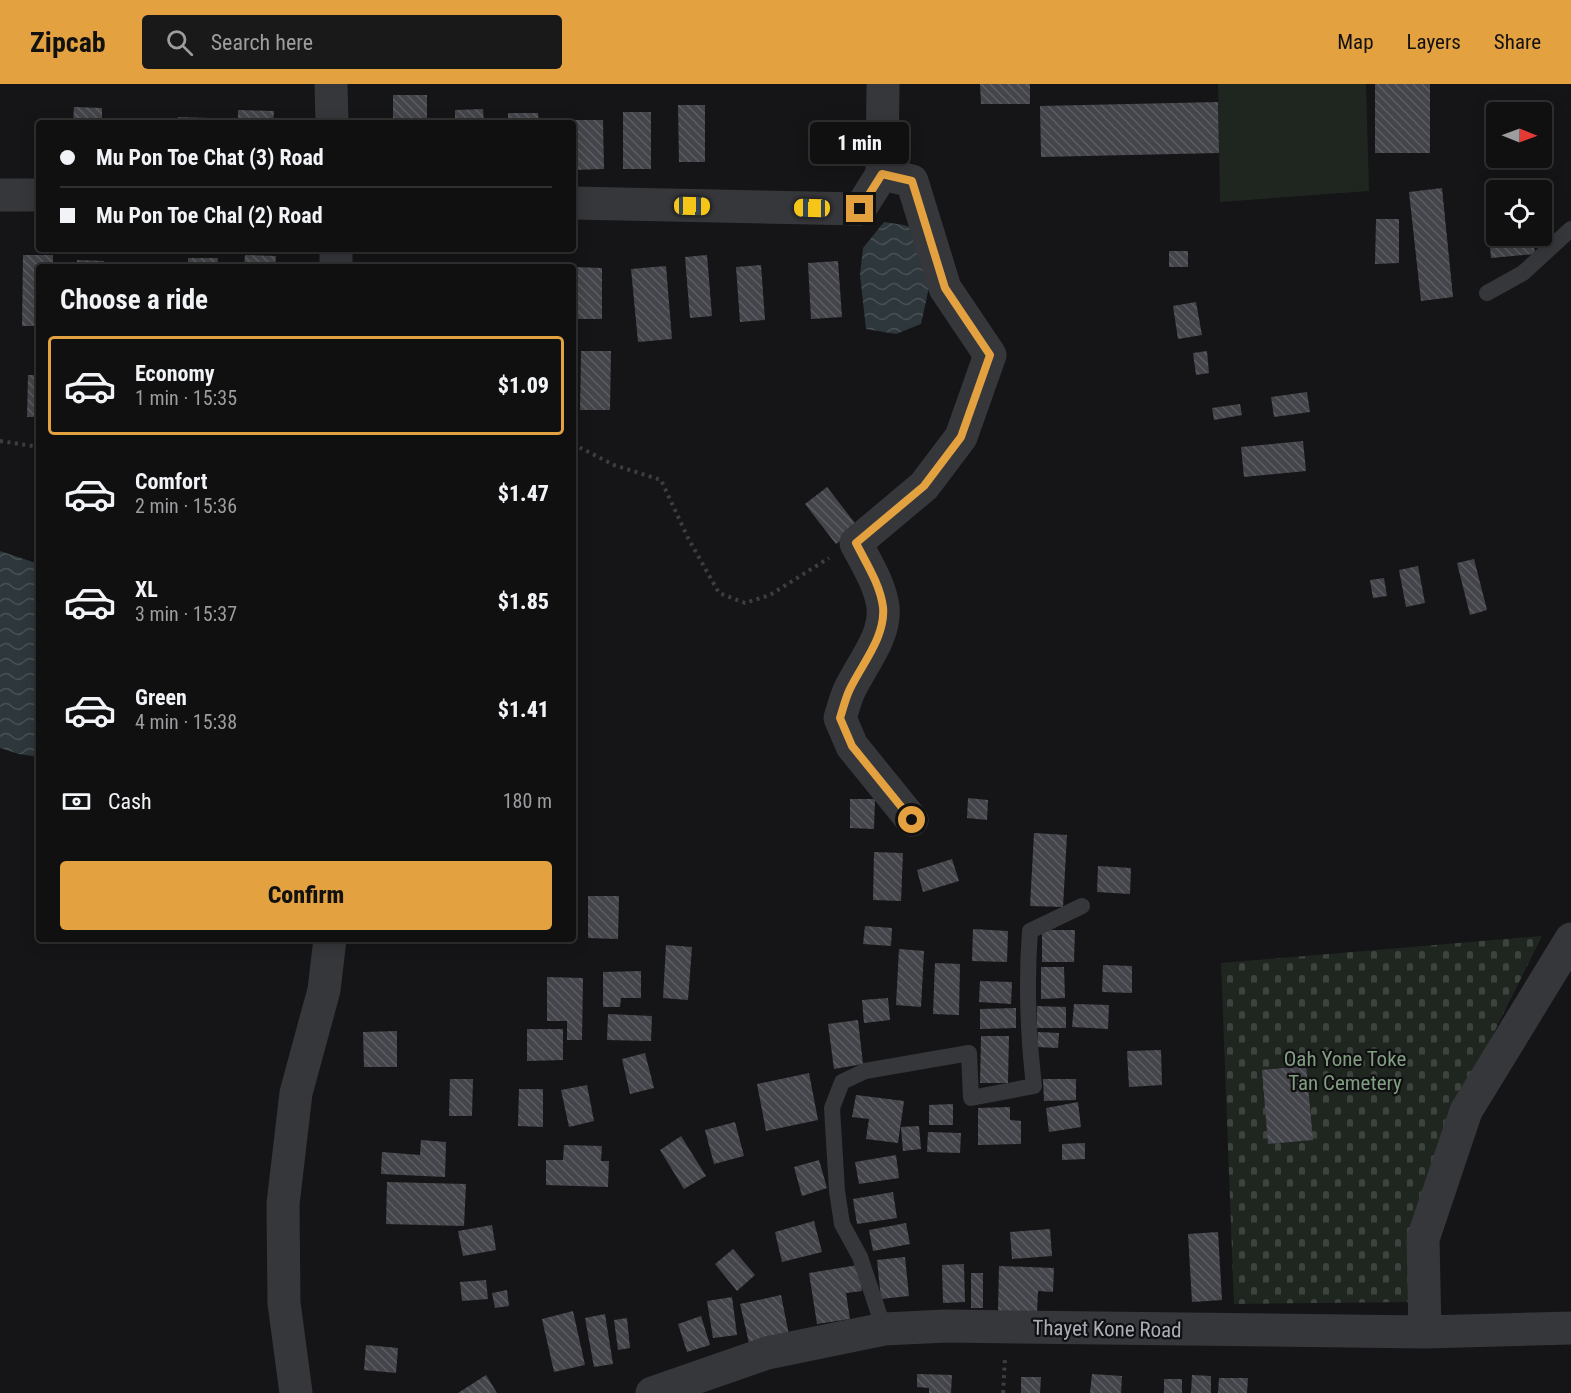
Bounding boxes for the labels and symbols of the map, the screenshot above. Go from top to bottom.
north arrow [1486,102,1552,168]
callout: 1 min [810,122,910,164]
route end [846,195,873,222]
car [674,197,710,215]
car [794,199,830,217]
route start [898,806,925,833]
park label: Oah Yone Toke Tan Cemetery [1284,1047,1406,1095]
street label: Thayet Kone Road [1032,1316,1182,1342]

